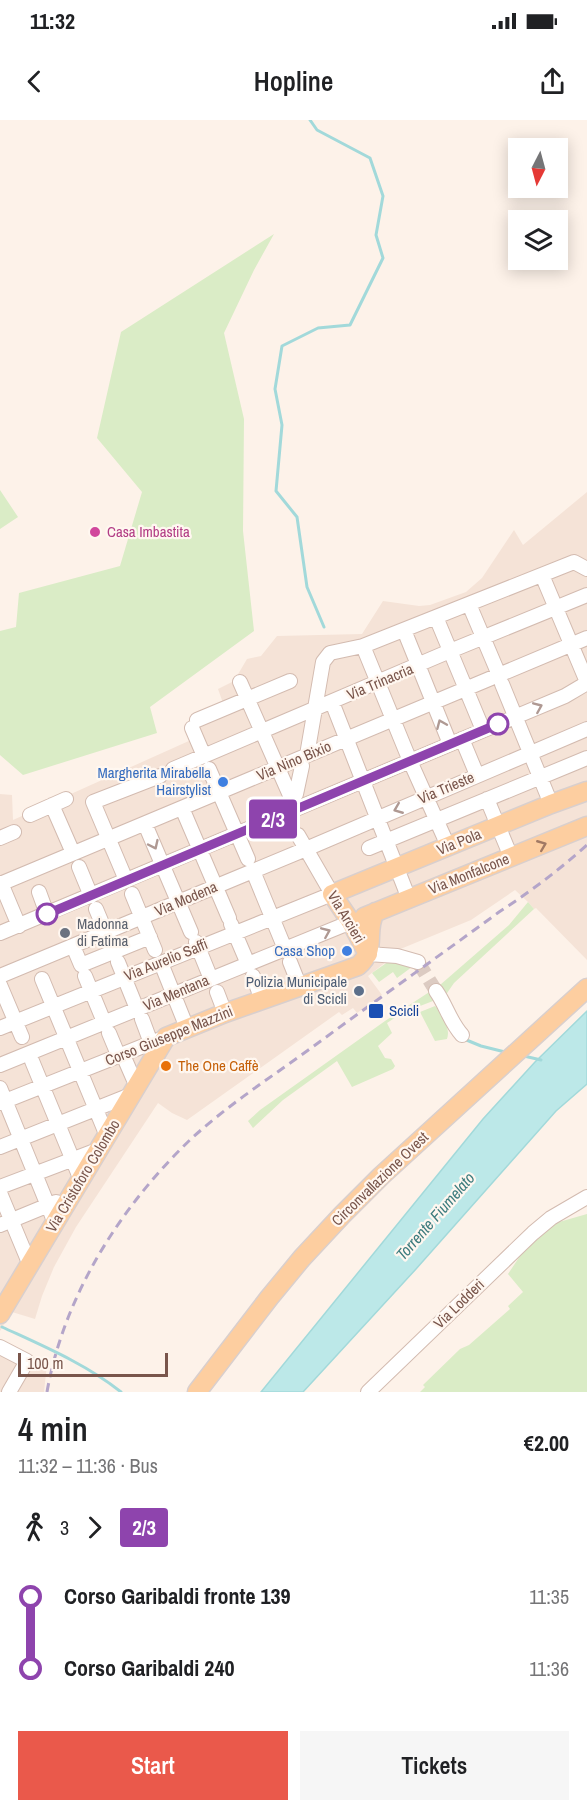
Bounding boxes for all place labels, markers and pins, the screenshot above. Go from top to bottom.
place label: Casa Imbastita [107,521,190,542]
marker: Casa Imbastita [88,525,102,539]
unlabelled marker [487,713,509,735]
place label: Margherita Mirabella Hairstylist [98,762,212,800]
marker: Margherita Mirabella Hairstylist [216,775,230,789]
unlabelled marker [36,903,58,925]
place label: Madonna di Fatima [77,913,129,951]
marker: Madonna di Fatima [58,926,72,940]
place label: Casa Shop [274,940,335,961]
marker: Casa Shop [340,944,354,958]
place label: Polizia Municipale di Scicli [246,971,347,1009]
marker: Polizia Municipale di Scicli [352,984,366,998]
place label: Scicli [389,1000,419,1021]
marker: Scicli [367,1002,385,1020]
place label: The One Caffè [178,1055,259,1076]
marker: The One Caffè [159,1059,173,1073]

